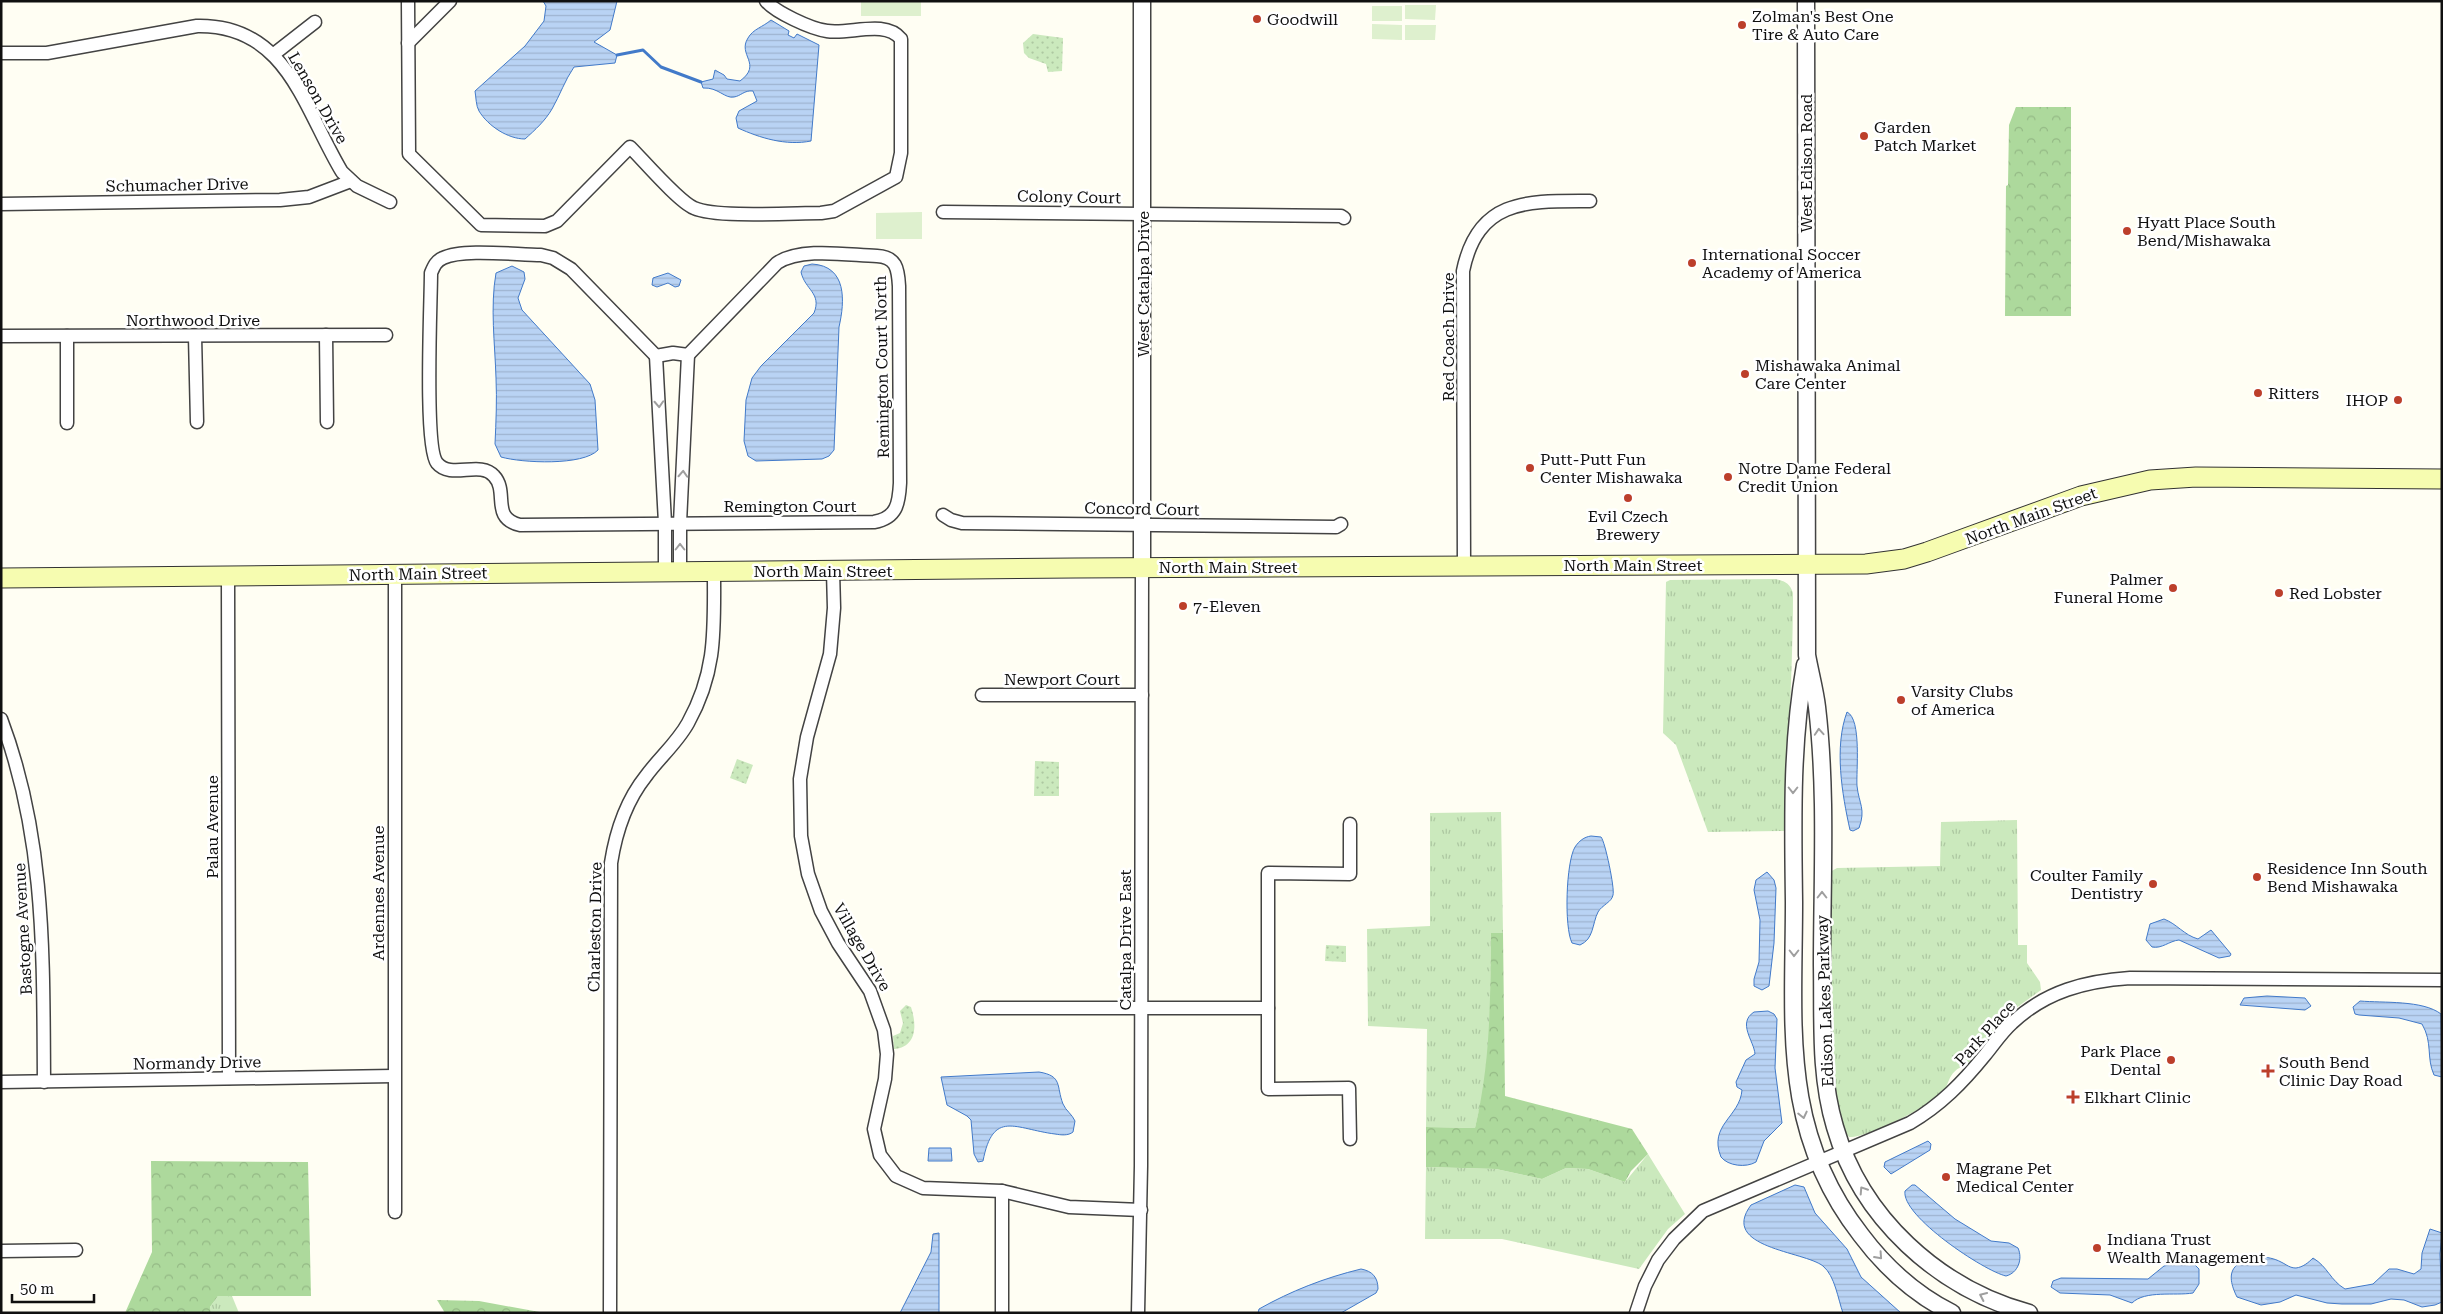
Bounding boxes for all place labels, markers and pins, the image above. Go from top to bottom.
place label: Zolman's Best One Tire & Auto Care [1752,7,1894,44]
place label: Goodwill [1267,10,1338,29]
marker: Goodwill [1251,13,1263,25]
marker: Zolman's Best One Tire & Auto Care [1736,19,1748,31]
place label: Garden Patch Market [1874,118,1976,155]
marker: Garden Patch Market [1858,130,1870,142]
place label: Hyatt Place South Bend/Mishawaka [2137,213,2276,250]
marker: Hyatt Place South Bend/Mishawaka [2121,225,2133,237]
place label: International Soccer Academy of America [1702,245,1862,282]
marker: International Soccer Academy of America [1686,257,1698,269]
place label: Mishawaka Animal Care Center [1755,356,1901,393]
marker: Mishawaka Animal Care Center [1739,368,1751,380]
place label: Ritters [2268,384,2320,403]
marker: Ritters [2252,387,2264,399]
place label: IHOP [2346,391,2388,410]
marker: IHOP [2392,394,2404,406]
place label: Putt-Putt Fun Center Mishawaka [1540,450,1683,487]
place label: Notre Dame Federal Credit Union [1738,459,1891,496]
marker: Putt-Putt Fun Center Mishawaka [1524,462,1536,474]
marker: Notre Dame Federal Credit Union [1722,471,1734,483]
marker: Evil Czech Brewery [1622,492,1634,504]
place label: Evil Czech Brewery [1588,507,1668,544]
place label: Palmer Funeral Home [2054,570,2163,607]
marker: Palmer Funeral Home [2167,582,2179,594]
place label: Red Lobster [2289,584,2382,603]
marker: Red Lobster [2273,587,2285,599]
place label: 7-Eleven [1193,597,1261,616]
marker: 7-Eleven [1177,600,1189,612]
place label: Varsity Clubs of America [1911,682,2013,719]
marker: Varsity Clubs of America [1895,694,1907,706]
place label: Residence Inn South Bend Mishawaka [2267,859,2428,896]
place label: Coulter Family Dentistry [2030,866,2144,903]
marker: Residence Inn South Bend Mishawaka [2251,871,2263,883]
marker: Coulter Family Dentistry [2147,878,2159,890]
place label: Park Place Dental [2080,1042,2161,1079]
place label: South Bend Clinic Day Road [2279,1053,2402,1090]
marker: Park Place Dental [2165,1054,2177,1066]
marker: South Bend Clinic Day Road [2261,1064,2275,1078]
place label: Elkhart Clinic [2084,1088,2191,1107]
marker: Elkhart Clinic [2066,1090,2080,1104]
place label: Magrane Pet Medical Center [1956,1159,2074,1196]
marker: Magrane Pet Medical Center [1940,1171,1952,1183]
place label: Indiana Trust Wealth Management [2107,1230,2265,1267]
marker: Indiana Trust Wealth Management [2091,1242,2103,1254]

